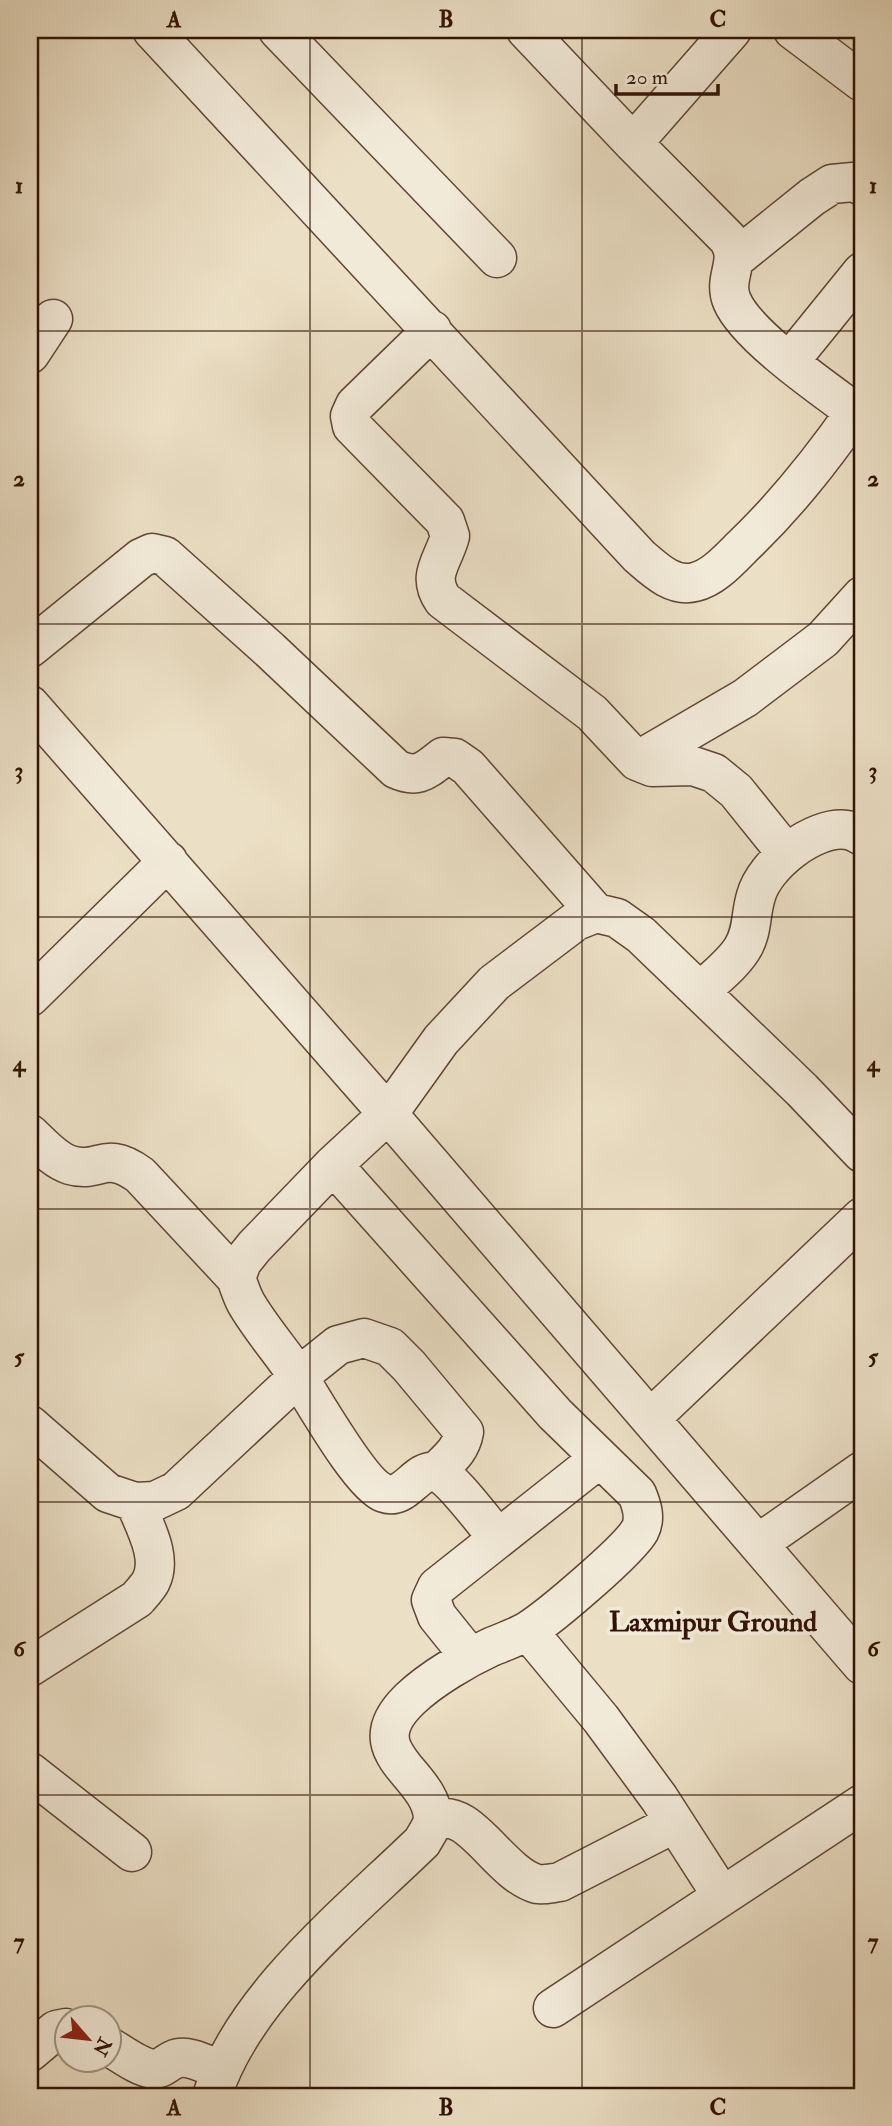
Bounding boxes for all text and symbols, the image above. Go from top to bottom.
text: A [166,5,182,34]
text: B [438,5,454,34]
text: C [710,5,726,34]
scale bar [616,52,717,96]
text: 20 m [626,64,668,91]
text: 1 [15,171,23,200]
text: 1 [869,171,877,200]
text: 2 [13,464,25,493]
text: 2 [867,464,879,493]
text: 3 [15,756,23,785]
text: 3 [869,756,877,785]
text: 4 [12,1049,27,1078]
text: 4 [866,1049,881,1078]
text: 5 [14,1342,25,1371]
text: 5 [868,1342,879,1371]
district label: Laxmipur Ground [609,1605,817,1640]
text: 6 [13,1634,27,1663]
text: 6 [867,1634,881,1663]
text: 7 [14,1927,25,1956]
text: 7 [868,1927,879,1956]
north arrow [52,2004,122,2074]
text: N [87,2032,117,2061]
text: A [166,2093,182,2122]
text: B [438,2093,454,2122]
text: C [710,2093,726,2122]

